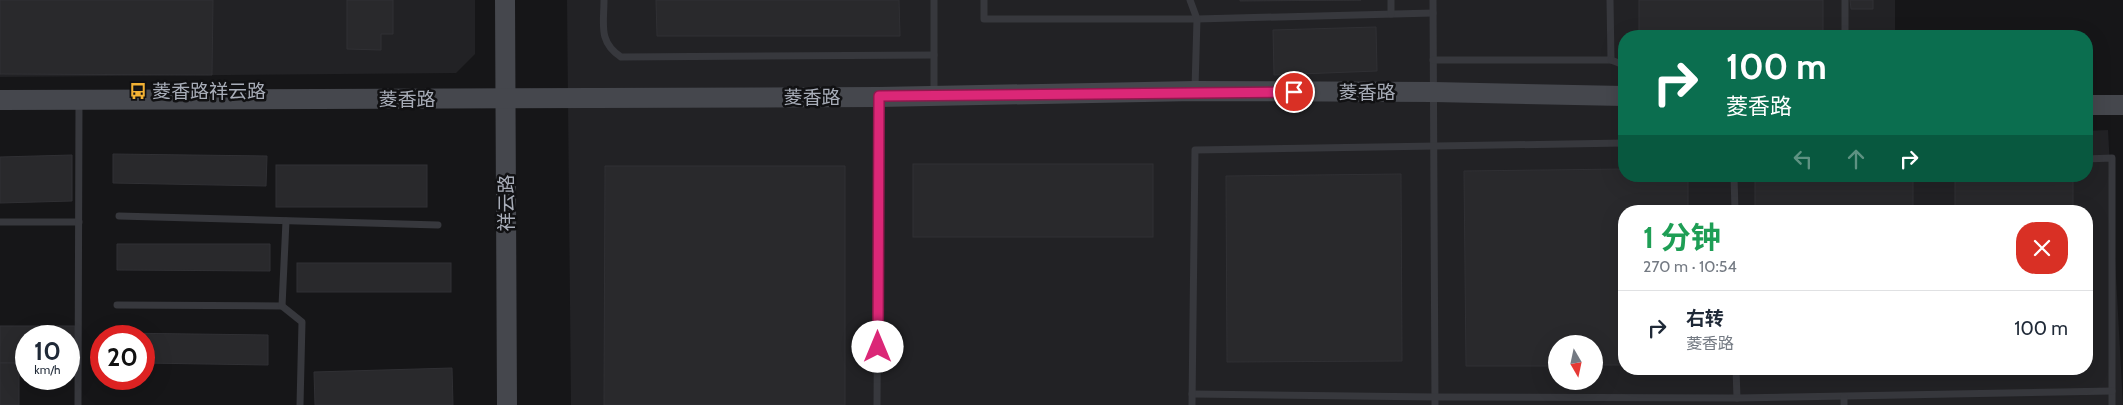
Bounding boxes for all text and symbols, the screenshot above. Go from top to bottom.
text: 100 m [1726,45,1827,88]
icon: right [1643,50,1708,115]
pin [1273,71,1315,113]
icon: arrive [1280,78,1308,106]
place label: 菱香路祥云路 [152,80,266,103]
bus stop icon: 菱香路祥云路 [128,81,148,101]
street label: 菱香路 [1338,81,1396,104]
street label: 菱香路 [783,86,841,109]
street label: 菱香路 [378,88,436,111]
text: 菱香路 [1726,93,1792,120]
icon: left [1789,145,1817,173]
icon: ahead [1842,145,1870,173]
icon: right [1895,145,1923,173]
street label: 祥云路 [495,174,518,232]
text: 1 分钟 [1643,219,1721,256]
button: close [2016,222,2068,274]
text: 270 m · 10:54 [1643,257,1737,276]
text: 右转 [1686,307,1724,330]
icon: right [1643,314,1671,342]
text: 100 m [2014,317,2068,340]
position arrow [851,320,903,372]
speed limit sign: 20 [90,325,155,390]
text: 菱香路 [1686,334,1734,353]
north arrow [1548,335,1602,390]
map controls [1548,335,1603,390]
text: 10 [34,336,61,366]
text: km/h [34,362,61,377]

